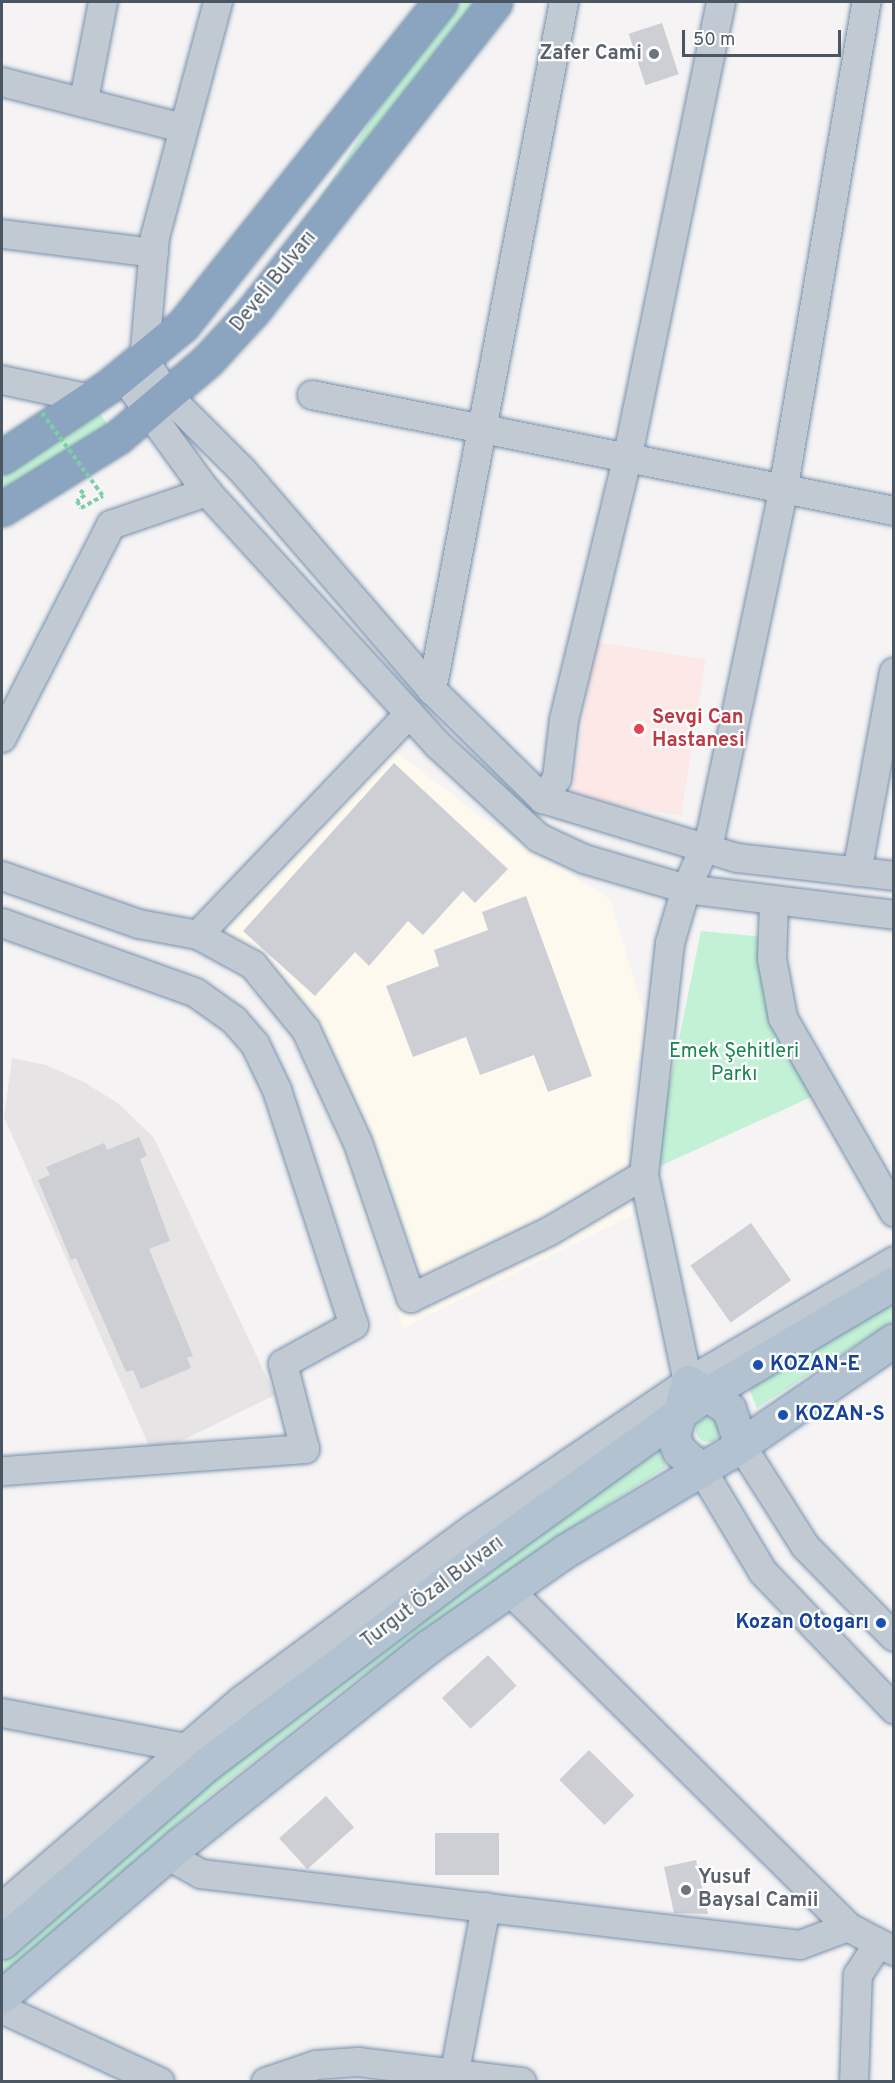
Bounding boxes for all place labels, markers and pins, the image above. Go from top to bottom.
place label: Zafer Cami [540,42,642,66]
marker: Zafer Cami [647,47,661,61]
place label: Sevgi Can Hastanesi [652,706,745,753]
marker: Sevgi Can Hastanesi [630,720,648,738]
place label: KOZAN-E [770,1353,860,1377]
marker: KOZAN-E [751,1358,765,1372]
place label: KOZAN-S [795,1403,885,1427]
marker: KOZAN-S [776,1408,790,1422]
place label: Kozan Otogarı [735,1611,869,1635]
marker: Kozan Otogarı [874,1616,888,1630]
place label: Yusuf Baysal Camii [698,1866,818,1913]
marker: Yusuf Baysal Camii [679,1883,693,1897]

